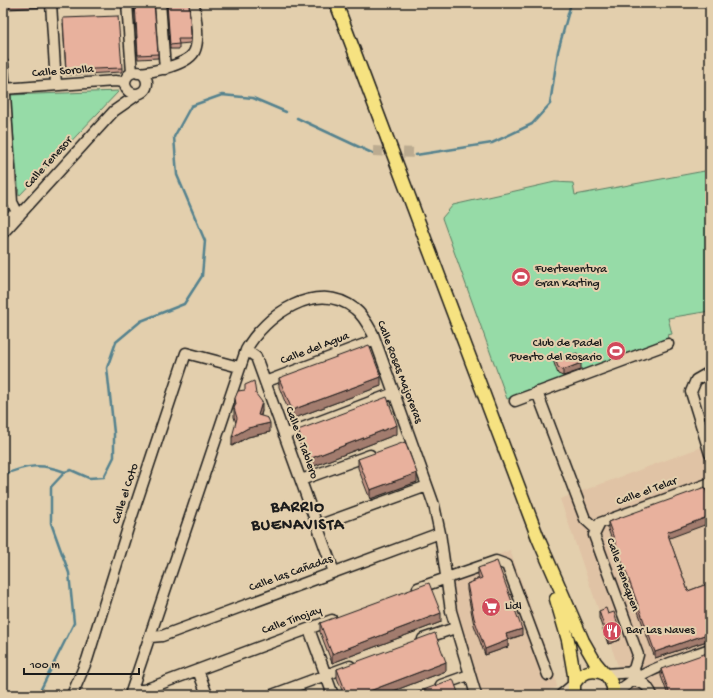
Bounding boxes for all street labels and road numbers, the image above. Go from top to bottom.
street label: Calle Sorolla [32,63,95,81]
street label: Calle Tenesor [22,133,77,192]
street label: Calle Rosas Majoreras [373,319,425,426]
street label: Calle del Agua [279,329,352,369]
street label: Calle el Tablero [281,405,321,481]
street label: Calle el Coto [110,462,142,526]
street label: Calle el Telar [615,474,681,509]
street label: Calle Henequen [602,536,642,614]
street label: Calle las Cañadas [247,552,335,596]
street label: Calle Tinojay [260,604,324,638]

